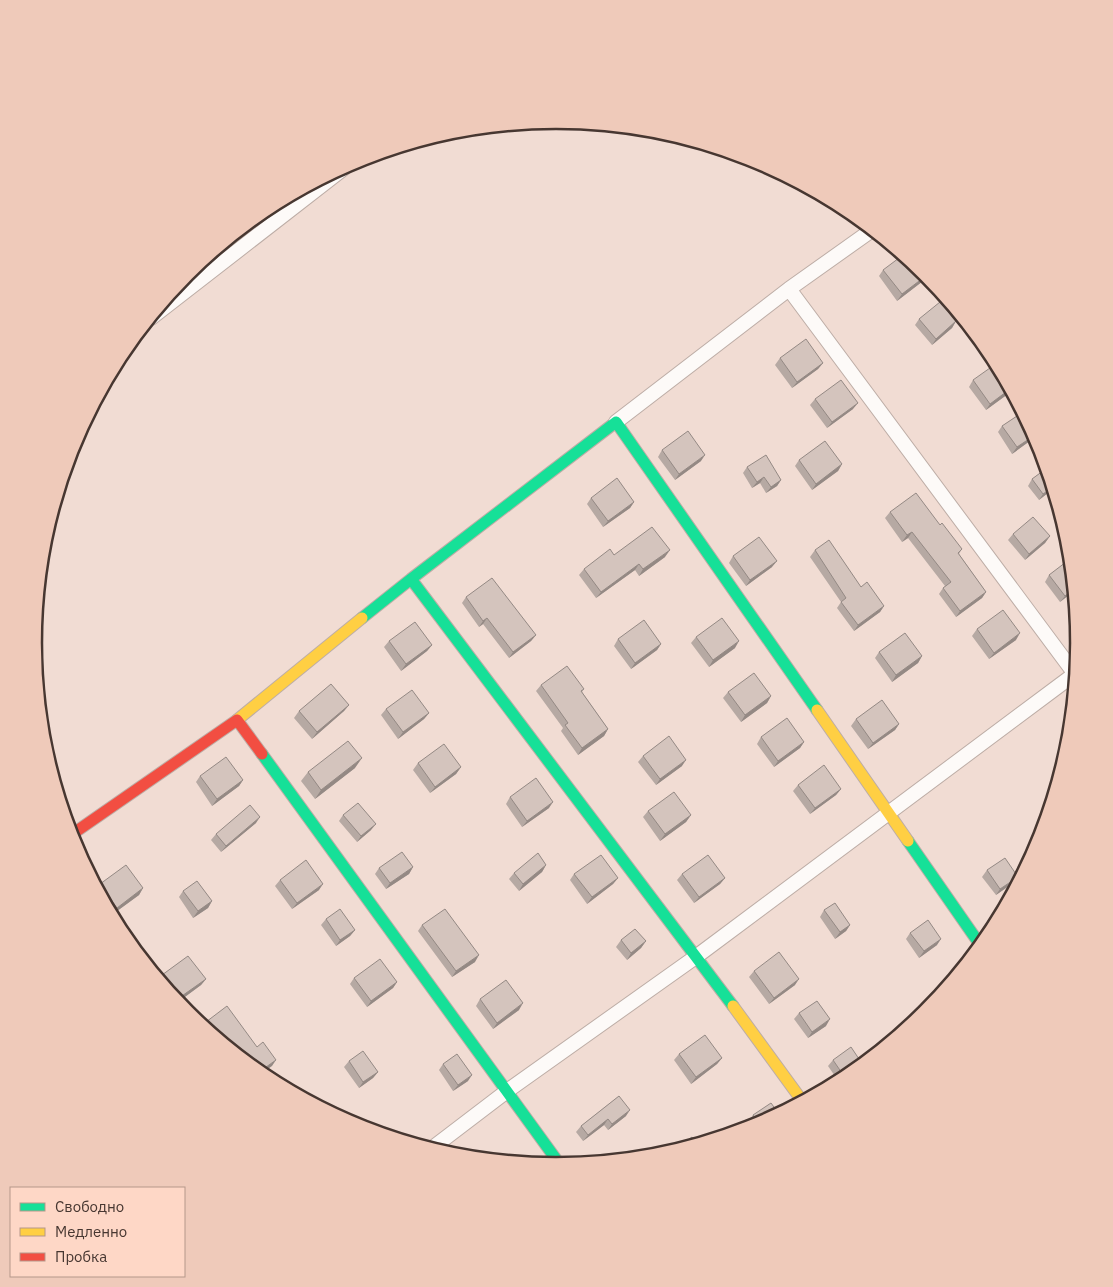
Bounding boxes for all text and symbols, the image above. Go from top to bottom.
legend [10,1187,185,1277]
text: Свободно [55,1197,124,1216]
text: Медленно [55,1222,127,1241]
text: Пробка [55,1247,107,1266]

